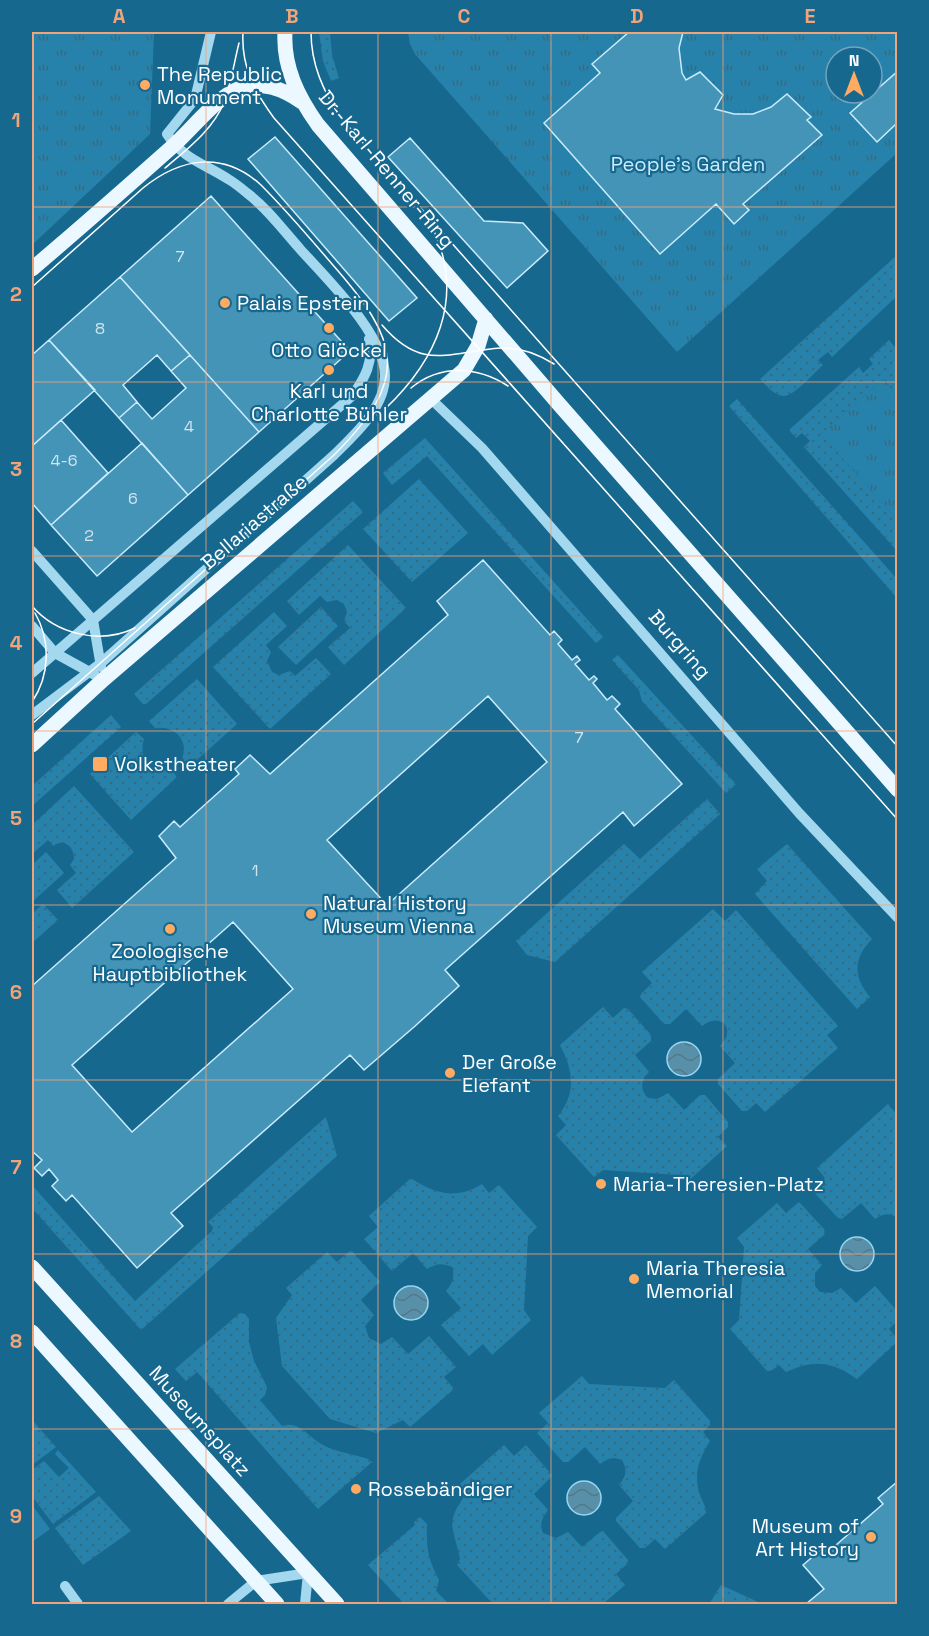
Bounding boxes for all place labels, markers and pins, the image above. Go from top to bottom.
place label: The Republic Monument [157,61,282,110]
marker: The Republic Monument [138,78,152,92]
place label: Palais Epstein [237,290,370,316]
marker: Palais Epstein [218,296,232,310]
marker: Otto Glöckel [322,321,336,335]
place label: Otto Glöckel [271,337,387,363]
marker: Karl und Charlotte Bühler [322,363,336,377]
place label: Karl und Charlotte Bühler [251,378,407,427]
place label: Volkstheater [114,751,236,777]
marker: Volkstheater [91,755,109,773]
place label: Natural History Museum Vienna [323,890,474,939]
marker: Natural History Museum Vienna [304,907,318,921]
marker: Zoologische Hauptbibliothek [163,922,177,936]
place label: Zoologische Hauptbibliothek [93,938,248,987]
place label: Der Große Elefant [462,1049,557,1098]
marker: Der Große Elefant [443,1066,457,1080]
place label: Maria-Theresien-Platz [613,1171,824,1197]
marker: Maria-Theresien-Platz [594,1177,608,1191]
place label: Maria Theresia Memorial [646,1255,785,1304]
marker: Maria Theresia Memorial [627,1272,641,1286]
place label: Rossebändiger [368,1476,513,1502]
marker: Rossebändiger [349,1482,363,1496]
place label: Museum of Art History [752,1513,859,1562]
marker: Museum of Art History [864,1530,878,1544]

